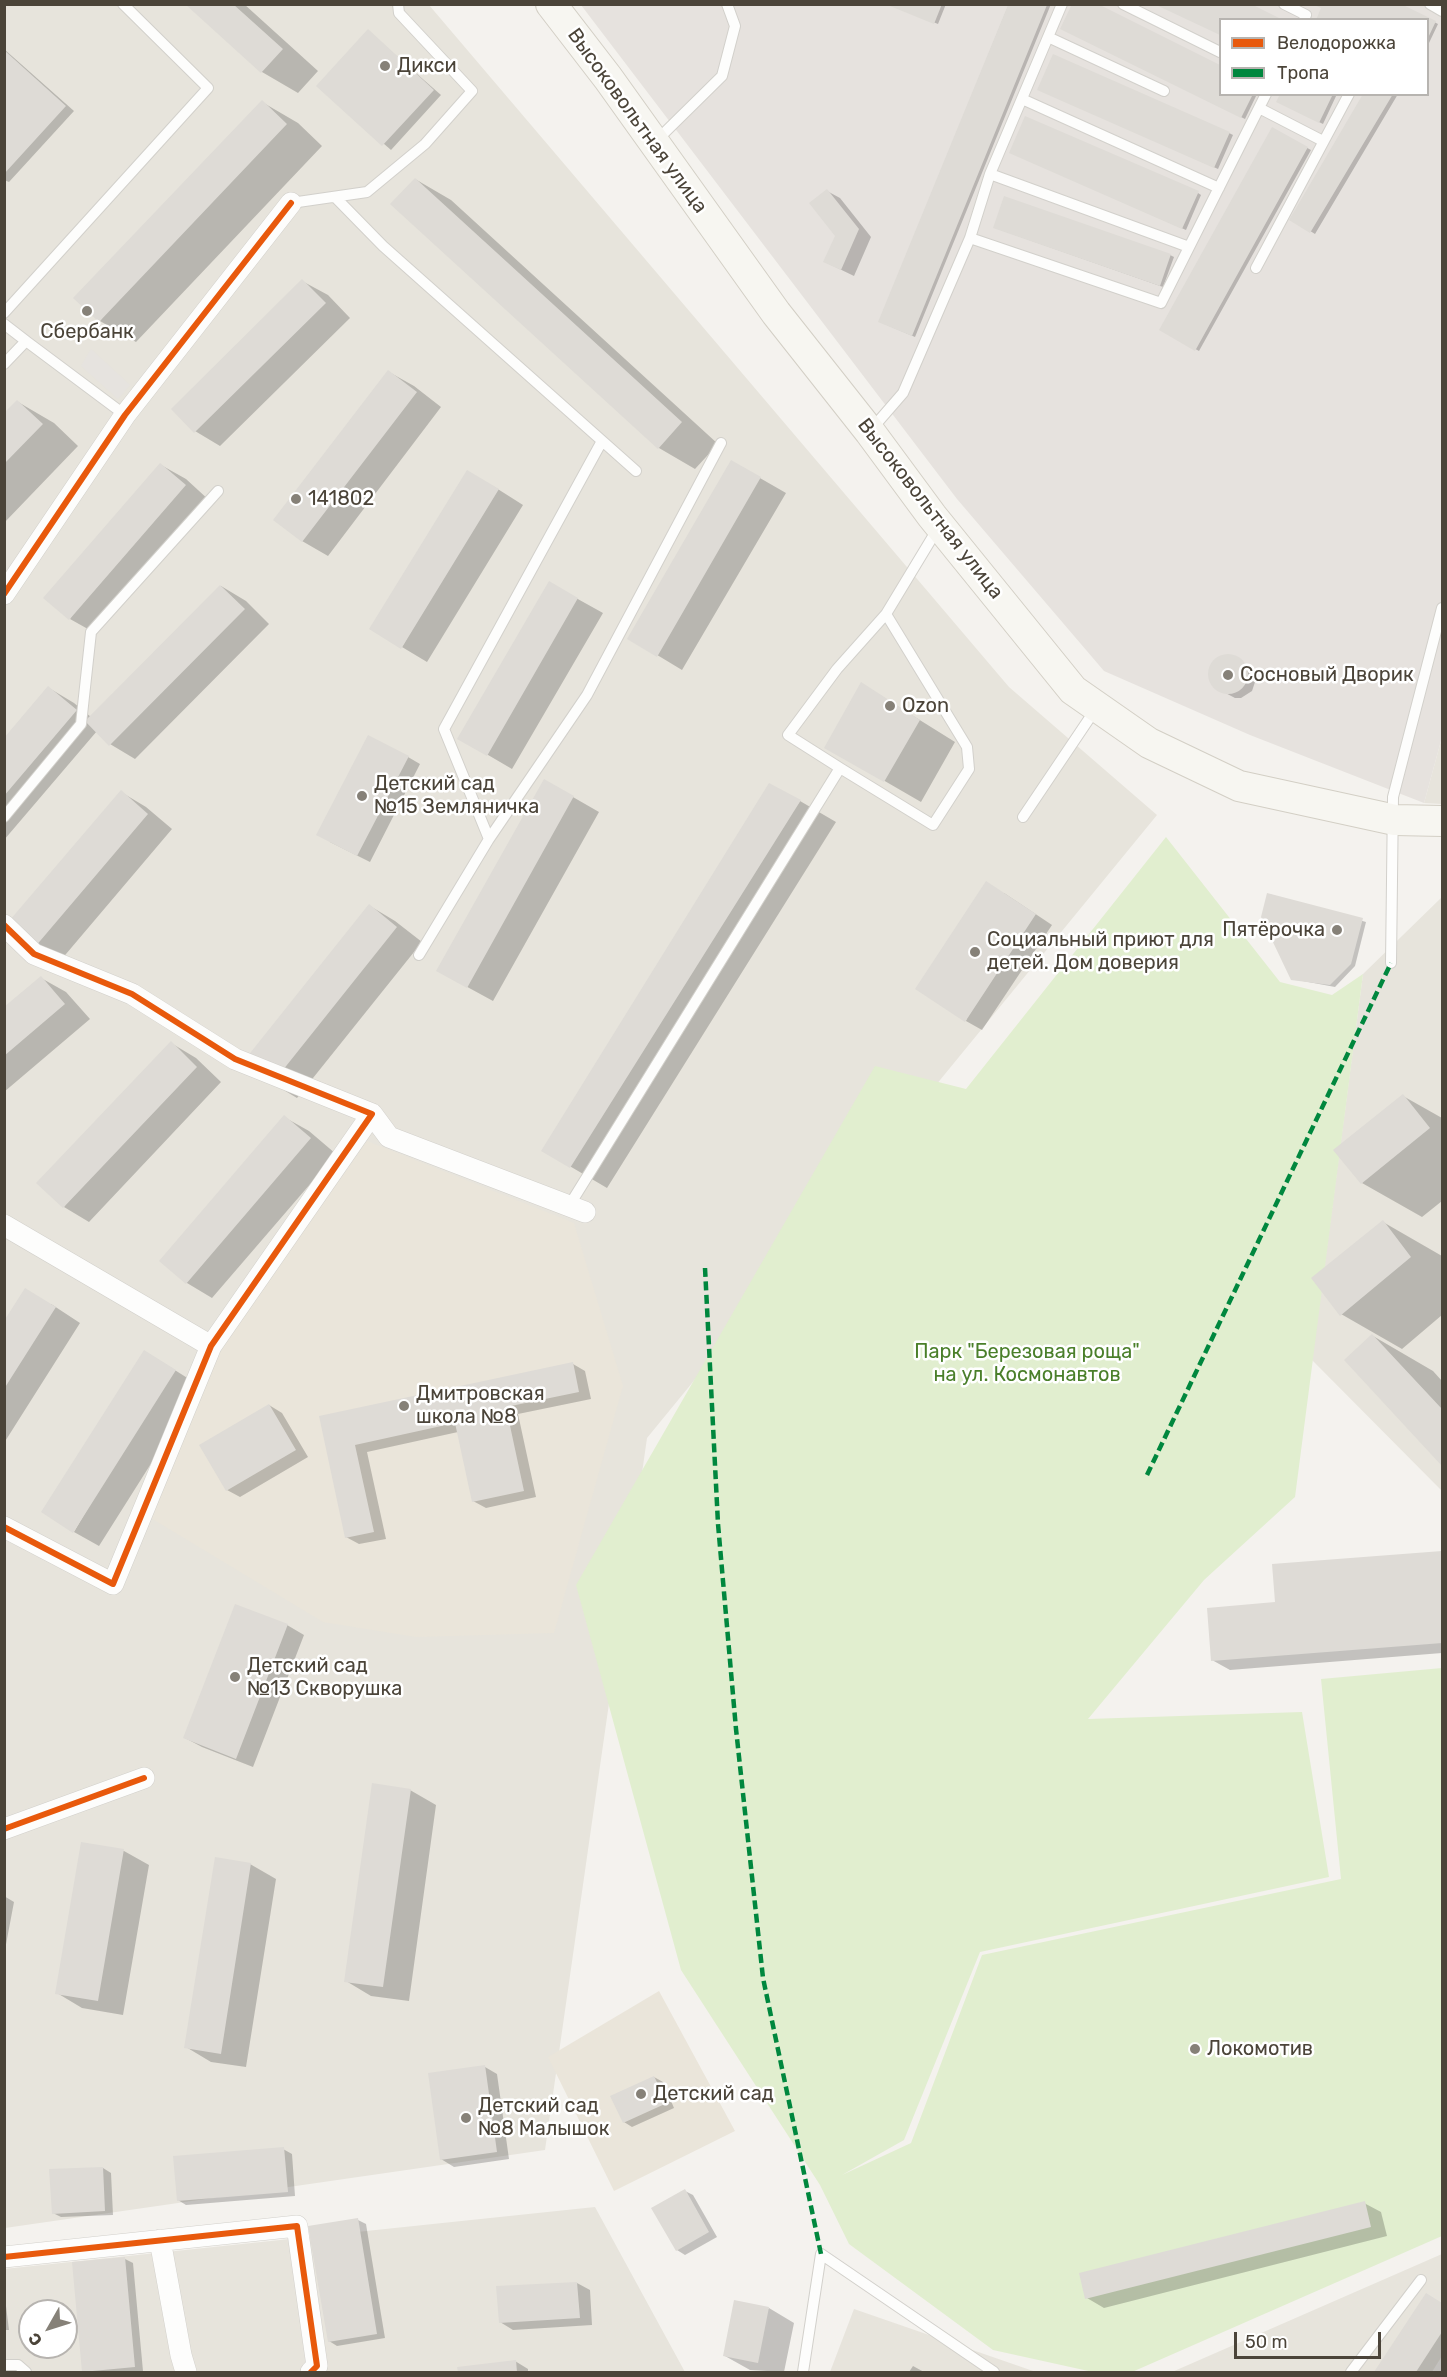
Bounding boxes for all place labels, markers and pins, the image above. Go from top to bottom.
place label: Дикси [397,54,457,78]
marker: Дикси [378,59,392,73]
marker: Сбербанк [80,304,94,318]
place label: Сбербанк [40,320,134,344]
place label: 141802 [308,487,374,511]
marker: 141802 [289,492,303,506]
place label: Сосновый Дворик [1240,663,1414,687]
marker: Сосновый Дворик [1221,668,1235,682]
place label: Ozon [902,694,949,718]
marker: Ozon [883,699,897,713]
place label: Детский сад №15 Земляничка [374,772,539,819]
marker: Детский сад №15 Земляничка [355,789,369,803]
place label: Пятёрочка [1222,918,1325,942]
marker: Пятёрочка [1330,923,1344,937]
place label: Социальный приют для детей. Дом доверия [987,928,1214,975]
marker: Социальный приют для детей. Дом доверия [968,945,982,959]
place label: Дмитровская школа №8 [416,1382,545,1429]
marker: Дмитровская школа №8 [397,1399,411,1413]
place label: Детский сад №13 Скворушка [247,1654,402,1701]
marker: Детский сад №13 Скворушка [228,1670,242,1684]
place label: Локомотив [1207,2037,1313,2061]
marker: Локомотив [1188,2042,1202,2056]
place label: Детский сад [653,2082,774,2106]
marker: Детский сад [634,2087,648,2101]
place label: Детский сад №8 Малышок [478,2094,609,2141]
marker: Детский сад №8 Малышок [459,2111,473,2125]

